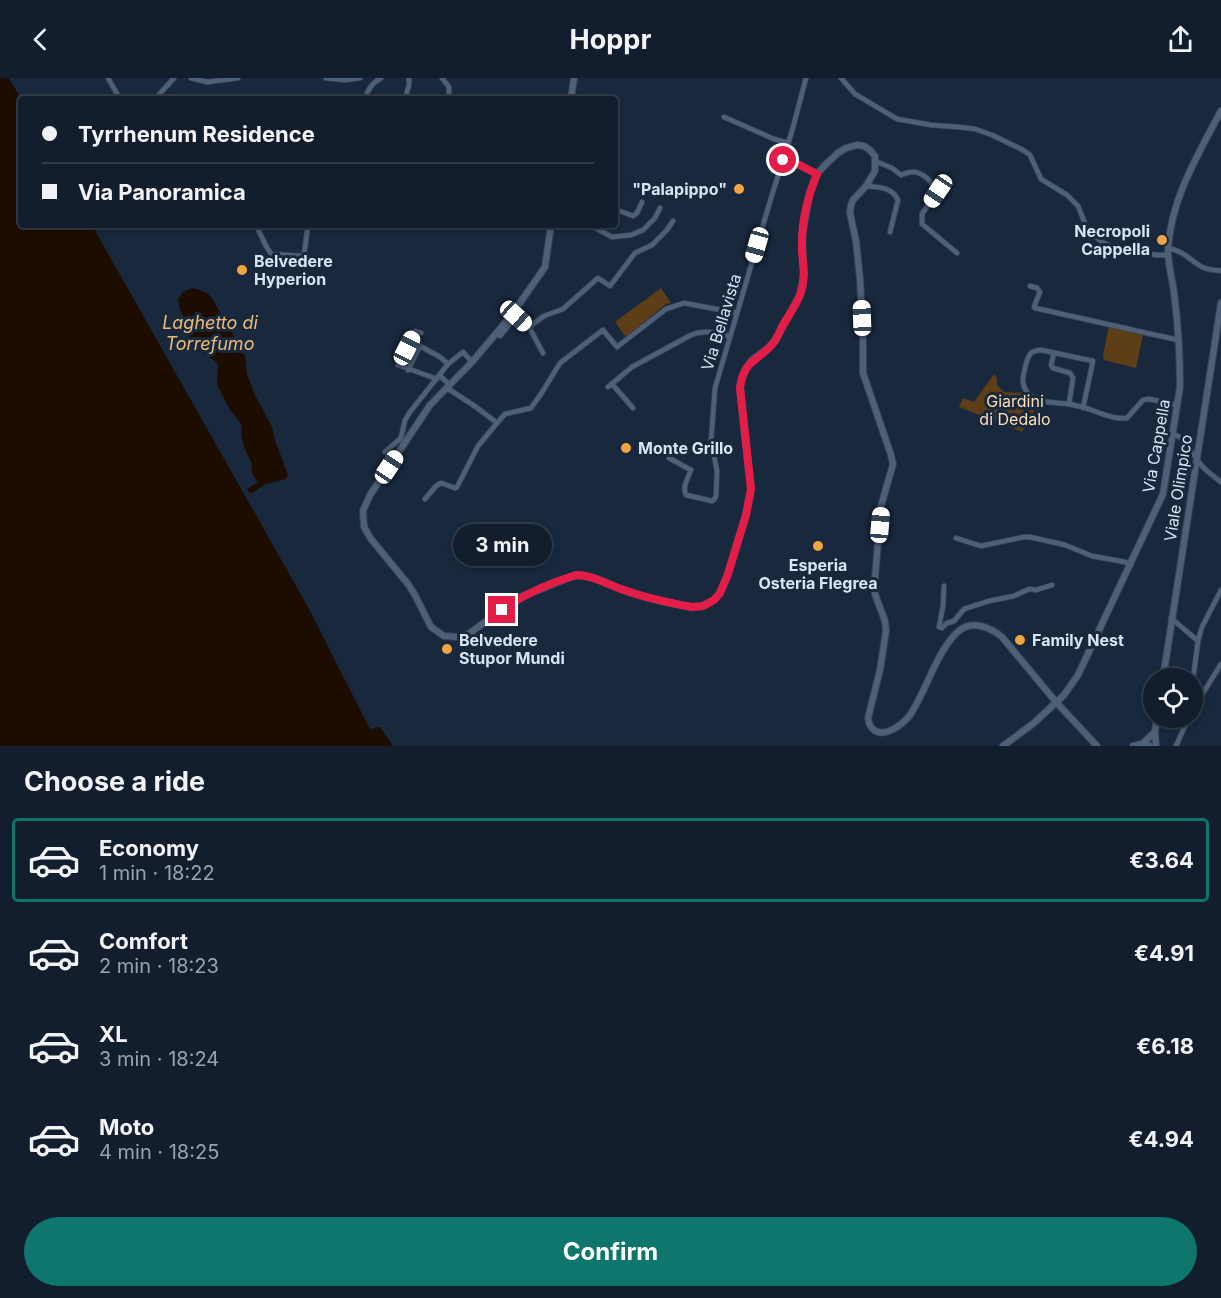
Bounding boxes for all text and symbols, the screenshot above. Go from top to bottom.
icon: back [24,23,57,56]
text: Hoppr [570,23,651,56]
icon: share [1164,23,1197,56]
text: Tyrrhenum Residence [78,121,315,147]
route start [769,146,796,173]
car [920,171,956,211]
text: Via Panoramica [78,179,246,205]
place label: "Palapippo" [632,179,727,199]
marker: "Palapippo" [732,182,746,196]
place label: Necropoli Cappella [1074,221,1150,259]
car [743,225,771,265]
marker: Necropoli Cappella [1155,233,1169,247]
place label: Belvedere Hyperion [254,251,333,289]
marker: Belvedere Hyperion [235,263,249,277]
street label: Via Bellavista [697,271,745,373]
car [497,297,535,335]
car [852,300,872,336]
water label: Laghetto di Torrefumo [162,312,258,354]
car [391,328,423,368]
park label: Giardini di Dedalo [979,391,1051,429]
street label: Via Cappella [1138,398,1174,494]
street label: Viale Olimpico [1160,433,1196,543]
place label: Monte Grillo [638,438,733,458]
marker: Monte Grillo [619,441,633,455]
car [371,447,407,487]
car [869,506,891,544]
callout: 3 min [452,523,552,565]
text: 3 min [476,533,529,557]
marker: Esperia Osteria Flegrea [811,539,825,553]
place label: Esperia Osteria Flegrea [758,555,878,593]
route end [488,596,515,623]
place label: Belvedere Stupor Mundi [459,630,565,668]
place label: Family Nest [1032,630,1124,650]
marker: Family Nest [1013,633,1027,647]
marker: Belvedere Stupor Mundi [440,642,454,656]
map controls [1143,668,1203,728]
button: locate [1143,668,1203,728]
text: Choose a ride [24,765,205,798]
icon: car [27,833,81,887]
text: Economy [99,835,199,861]
text: €3.64 [1129,847,1194,873]
text: 1 min · 18:22 [99,861,215,885]
icon: car [27,926,81,980]
text: Comfort [99,928,188,954]
text: €4.91 [1134,940,1194,966]
text: 2 min · 18:23 [99,954,219,978]
icon: car [27,1019,81,1073]
text: XL [99,1021,128,1047]
text: €6.18 [1136,1033,1194,1059]
text: 3 min · 18:24 [99,1047,219,1071]
icon: car [27,1112,81,1166]
text: Moto [99,1114,154,1140]
text: €4.94 [1129,1126,1194,1152]
text: 4 min · 18:25 [99,1140,219,1164]
button: Confirm [24,1217,1197,1286]

